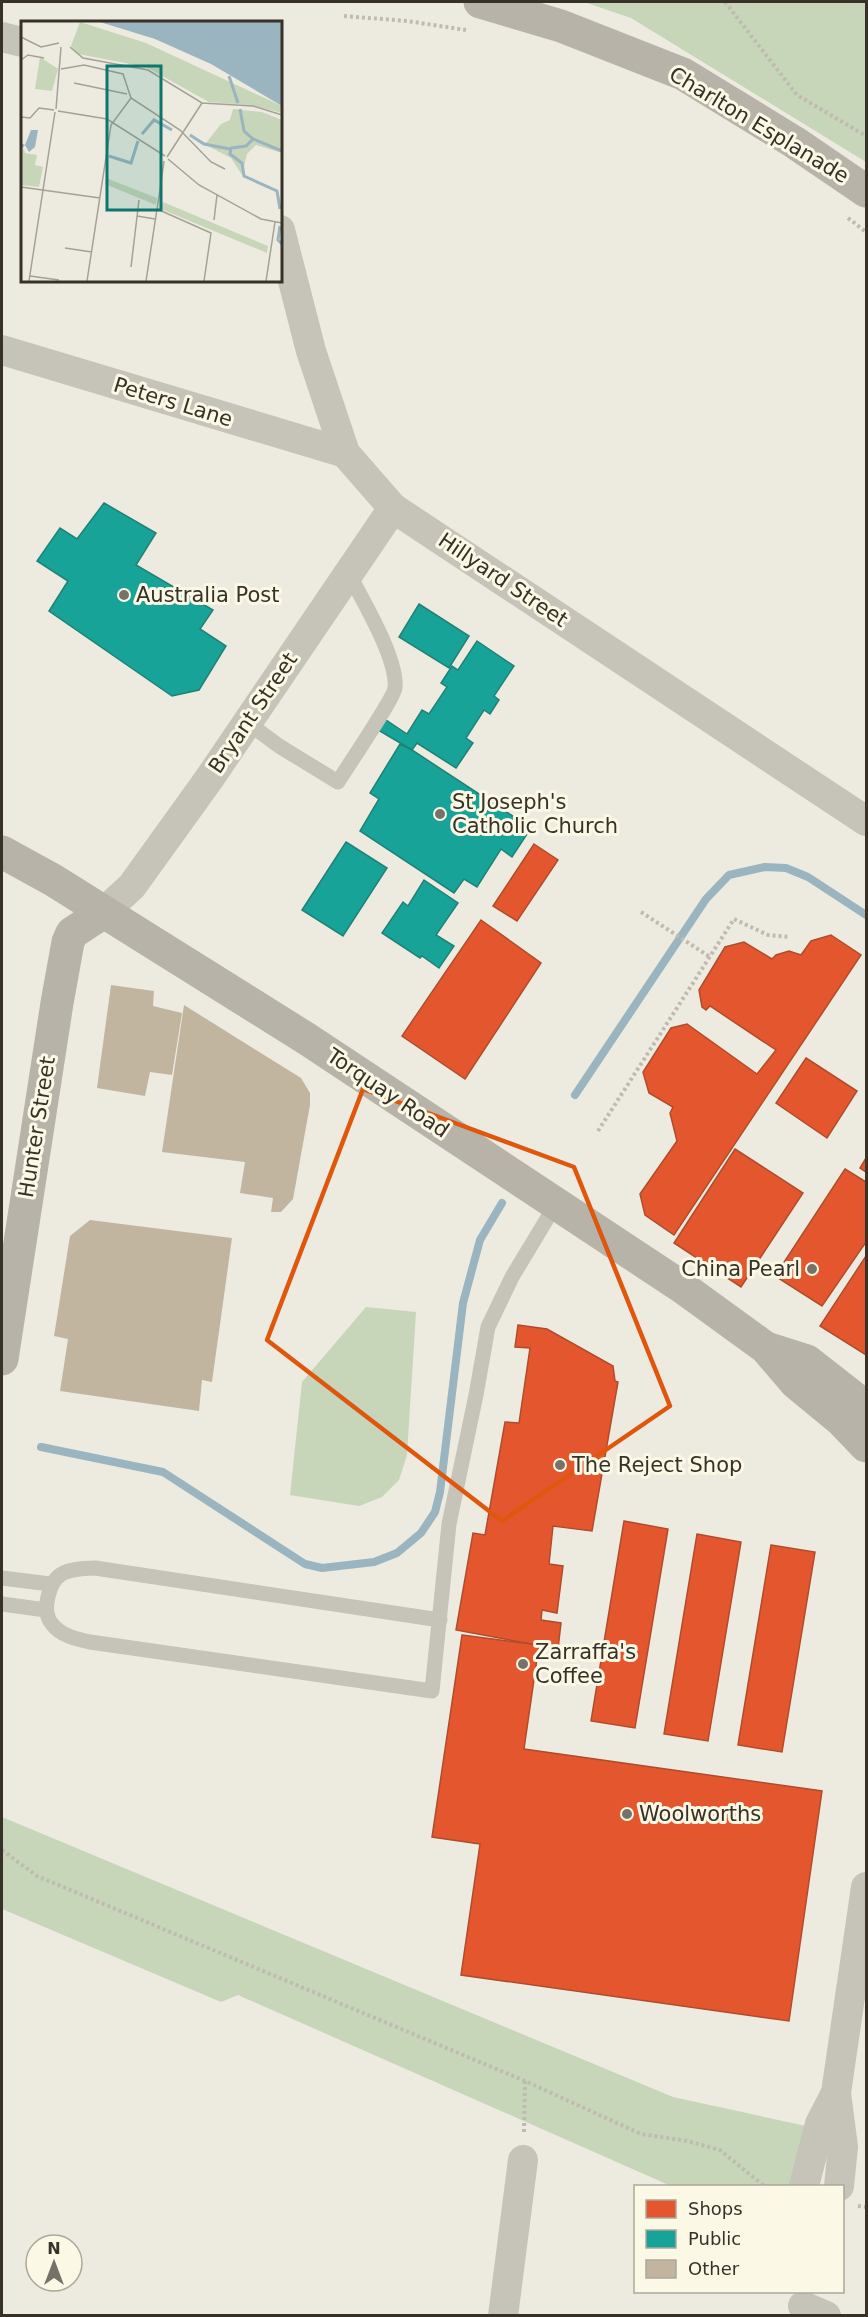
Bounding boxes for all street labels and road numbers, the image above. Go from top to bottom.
street label: Charlton Esplanade [665,62,853,188]
street label: Peters Lane [111,373,235,431]
street label: Hillyard Street [434,528,572,632]
street label: Bryant Street [204,648,302,778]
street label: Torquay Road [322,1043,453,1143]
street label: Hunter Street [14,1055,60,1199]

